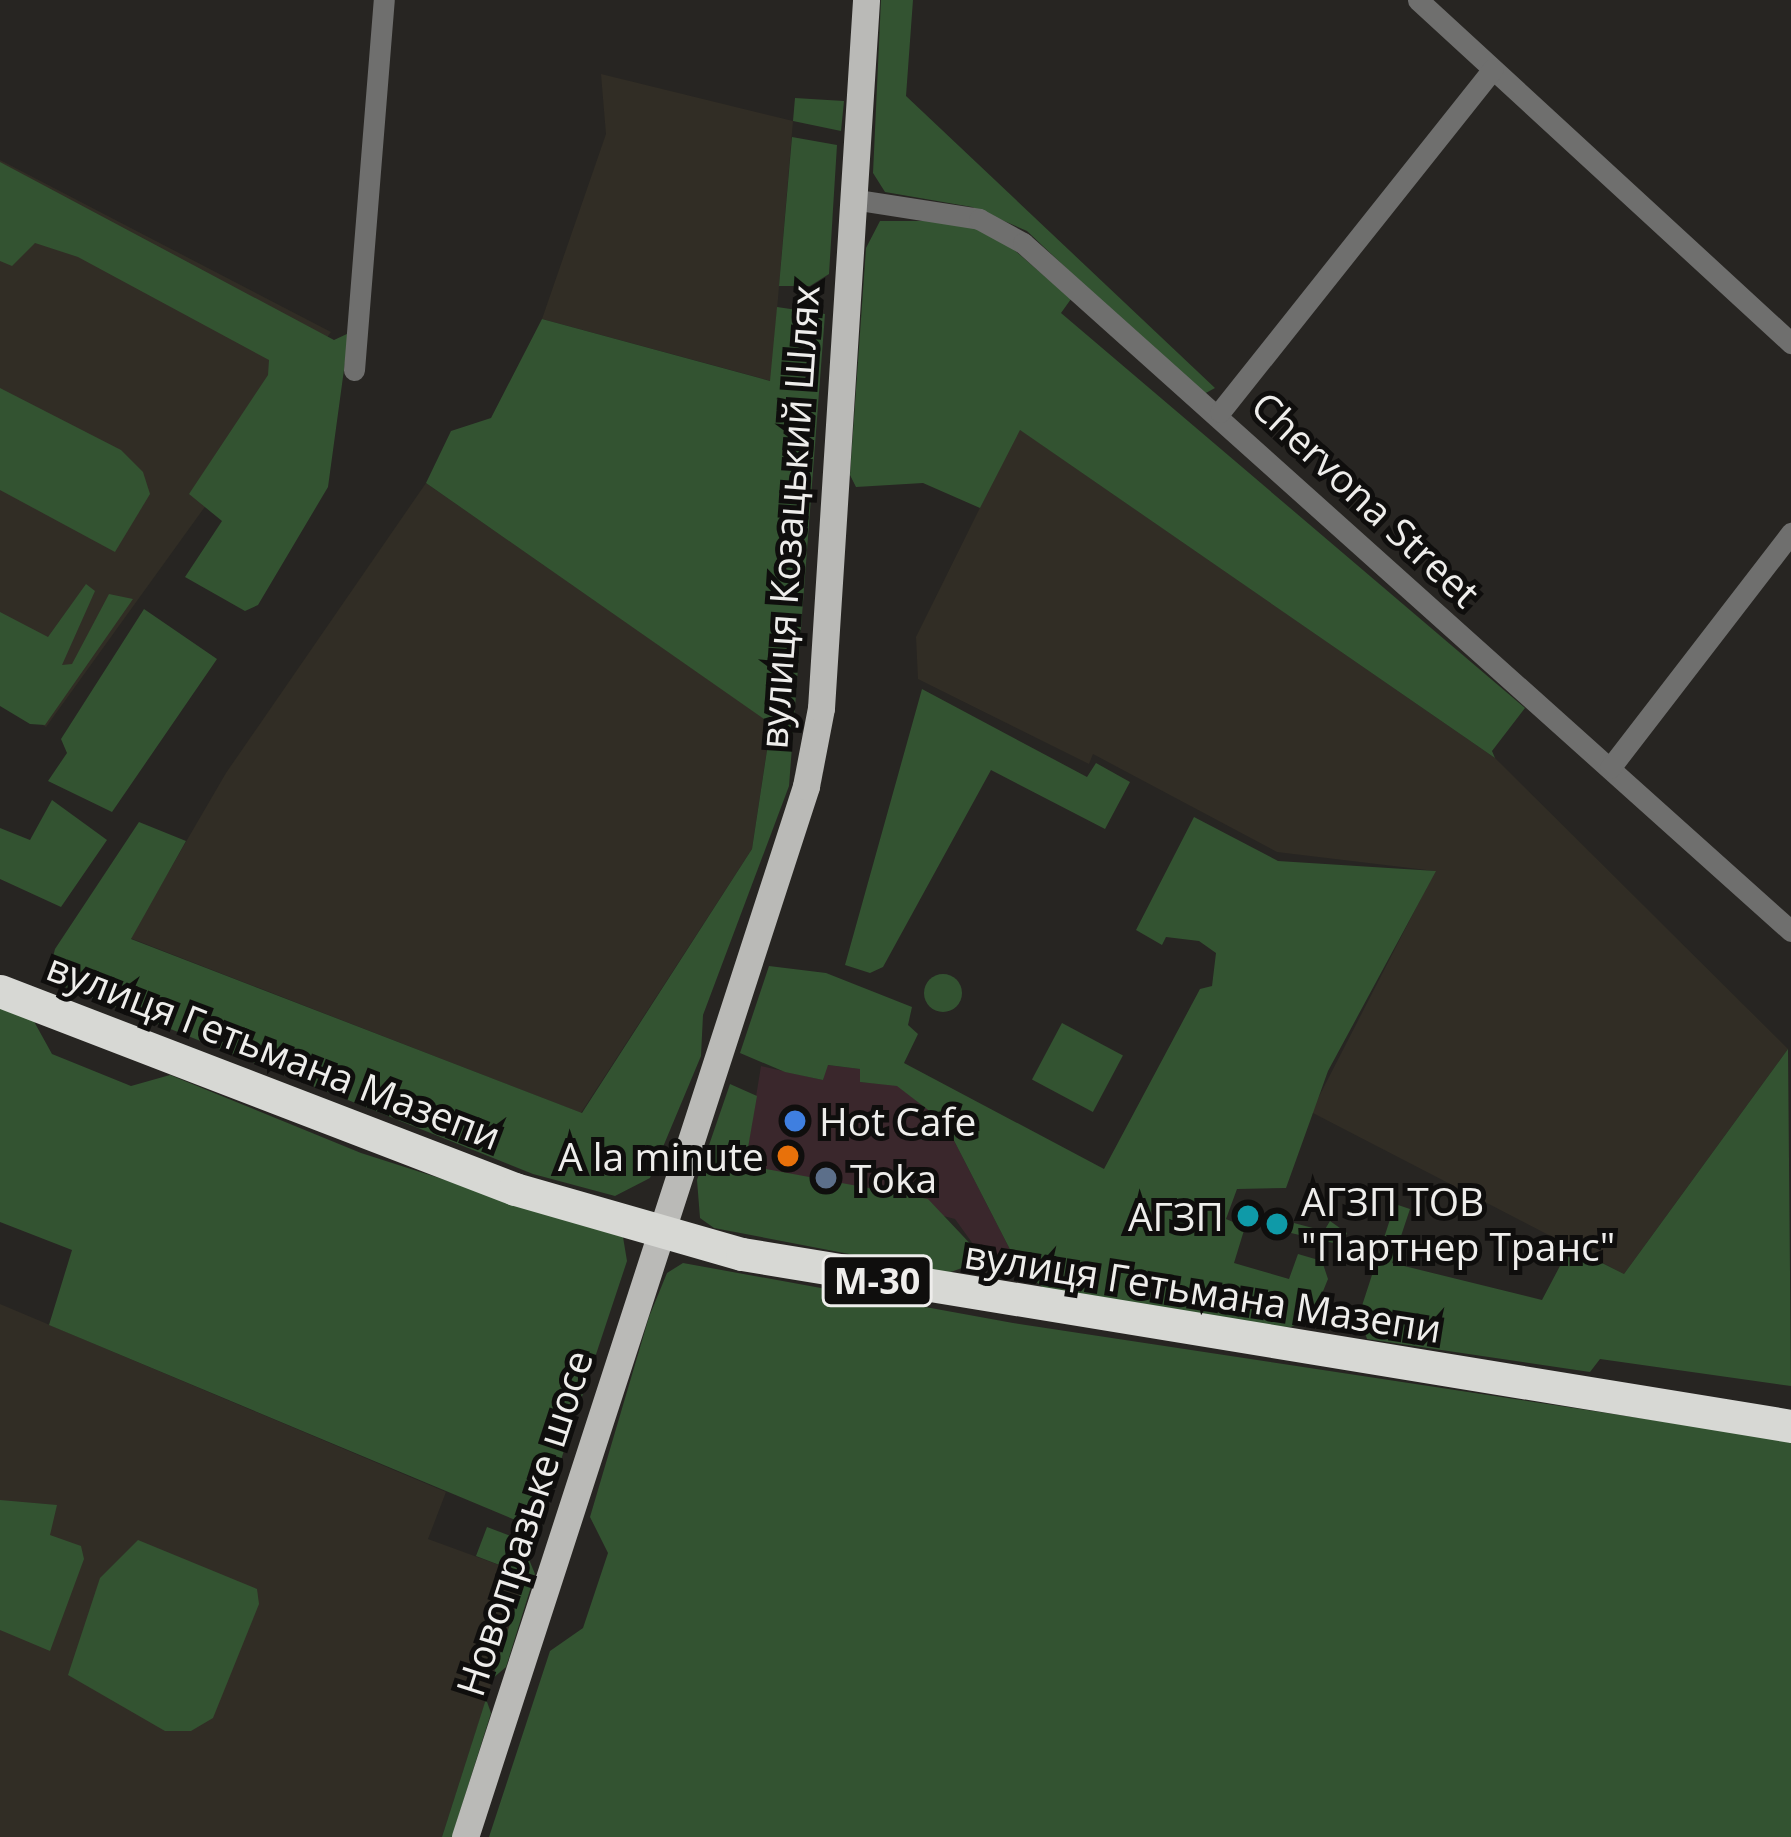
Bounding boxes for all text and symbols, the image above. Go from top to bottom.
street label: вулиця Козацький Шлях [749,284,829,750]
street label: Chervona Street [1243,382,1489,616]
street label: вулиця Гетьмана Мазепи [41,943,507,1159]
place label: Hot Cafe [819,1098,977,1144]
marker: Hot Cafe [782,1108,808,1134]
place label: A la minute [558,1133,764,1179]
marker: A la minute [775,1143,801,1169]
place label: Toka [850,1155,937,1201]
marker: Toka [813,1165,839,1191]
place label: АГЗП ТОВ "Партнер Транс" [1301,1179,1615,1270]
place label: АГЗП [1128,1193,1224,1239]
marker: АГЗП [1235,1203,1261,1229]
marker: АГЗП ТОВ "Партнер Транс" [1264,1211,1290,1237]
street label: вулиця Гетьмана Мазепи [961,1230,1445,1352]
road number: М-30 [820,1251,934,1311]
street label: Новопразьке шосе [446,1344,602,1702]

